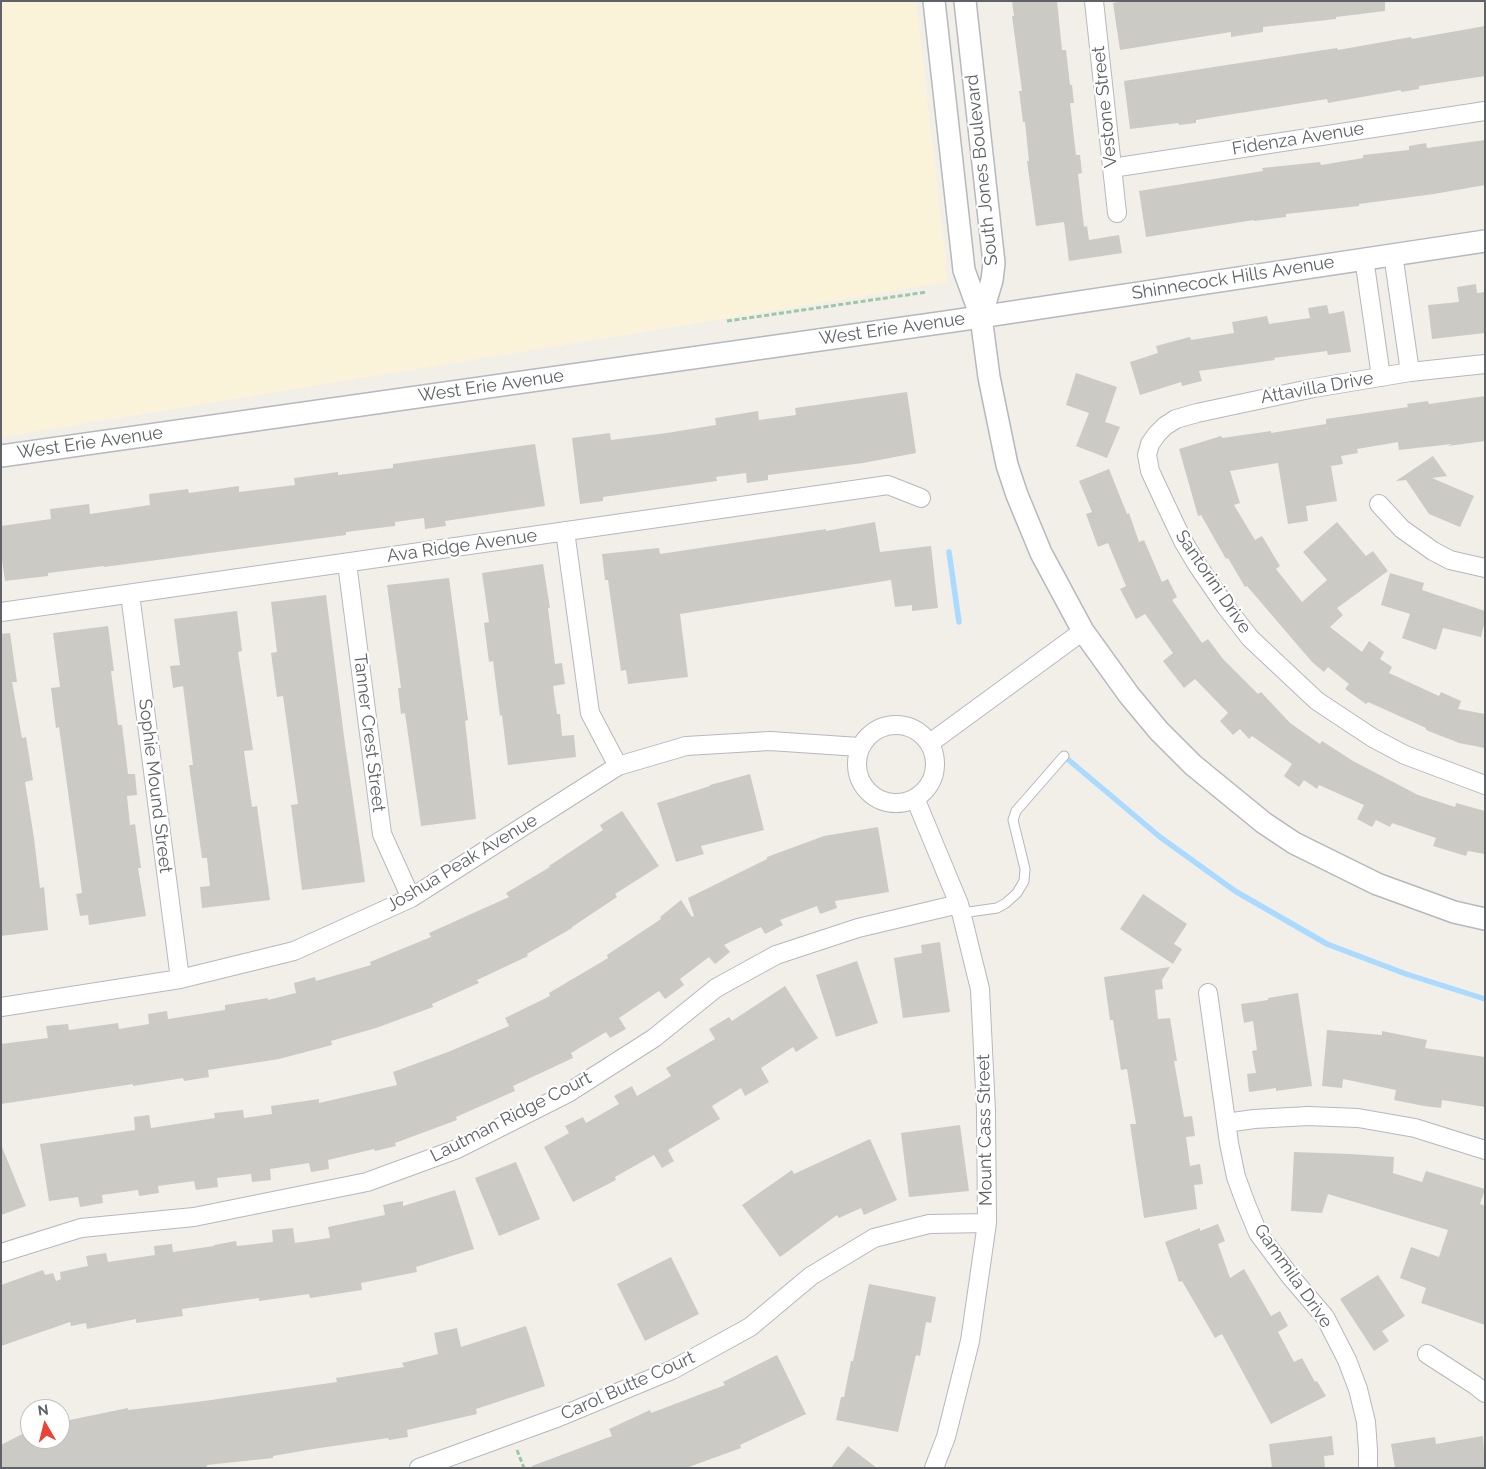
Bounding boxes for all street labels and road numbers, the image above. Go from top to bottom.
street label: Vestone Street [1088,45,1122,169]
street label: South Jones Boulevard [961,73,1003,267]
street label: Fidenza Avenue [1231,118,1365,160]
street label: Shinnecock Hills Avenue [1130,251,1336,305]
street label: West Erie Avenue [818,308,966,350]
street label: West Erie Avenue [417,365,565,407]
street label: Attavilla Drive [1259,367,1375,409]
street label: West Erie Avenue [16,422,164,464]
street label: Ava Ridge Avenue [385,525,539,567]
street label: Santorini Drive [1171,526,1255,638]
street label: Tanner Crest Street [349,653,389,813]
street label: Sophie Mound Street [134,698,176,874]
street label: Joshua Peak Avenue [383,809,541,917]
street label: Mount Cass Street [973,1054,997,1206]
street label: Lautman Ridge Court [427,1067,595,1167]
street label: Gammila Drive [1249,1220,1337,1332]
street label: Carol Butte Court [558,1347,698,1425]

